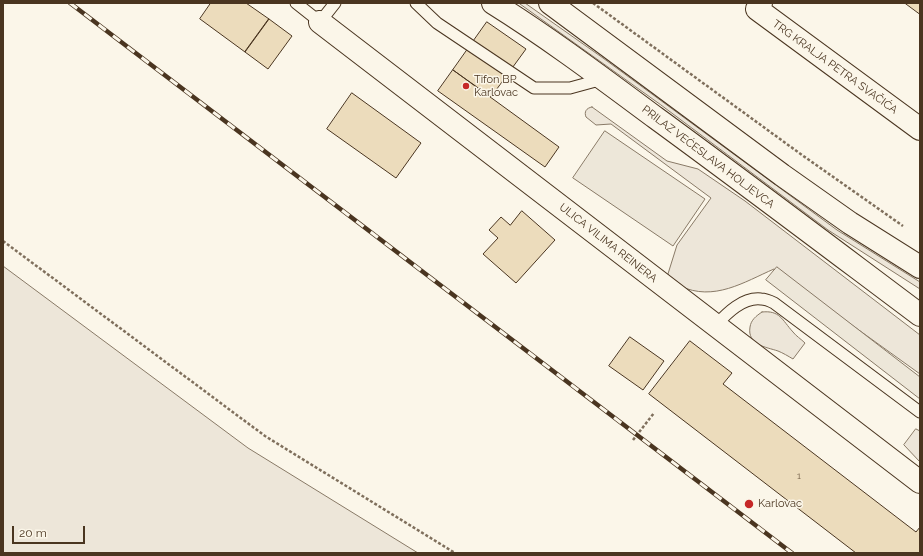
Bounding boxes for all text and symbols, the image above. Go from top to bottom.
street label: TRG KRALJA PETRA SVAČIĆA [770,17,900,117]
place label: Tifon BP Karlovac [474,73,518,99]
marker: Tifon BP Karlovac [461,81,471,91]
street label: PRILAZ VEĆESLAVA HOLJEVCA [639,103,777,211]
street label: ULICA VILIMA REINERA [556,201,660,285]
house number: 1 [797,471,801,481]
place label: Karlovac [758,497,802,511]
marker: Karlovac [743,498,755,510]
scale bar [14,518,87,544]
text: 20 m [19,526,47,540]

